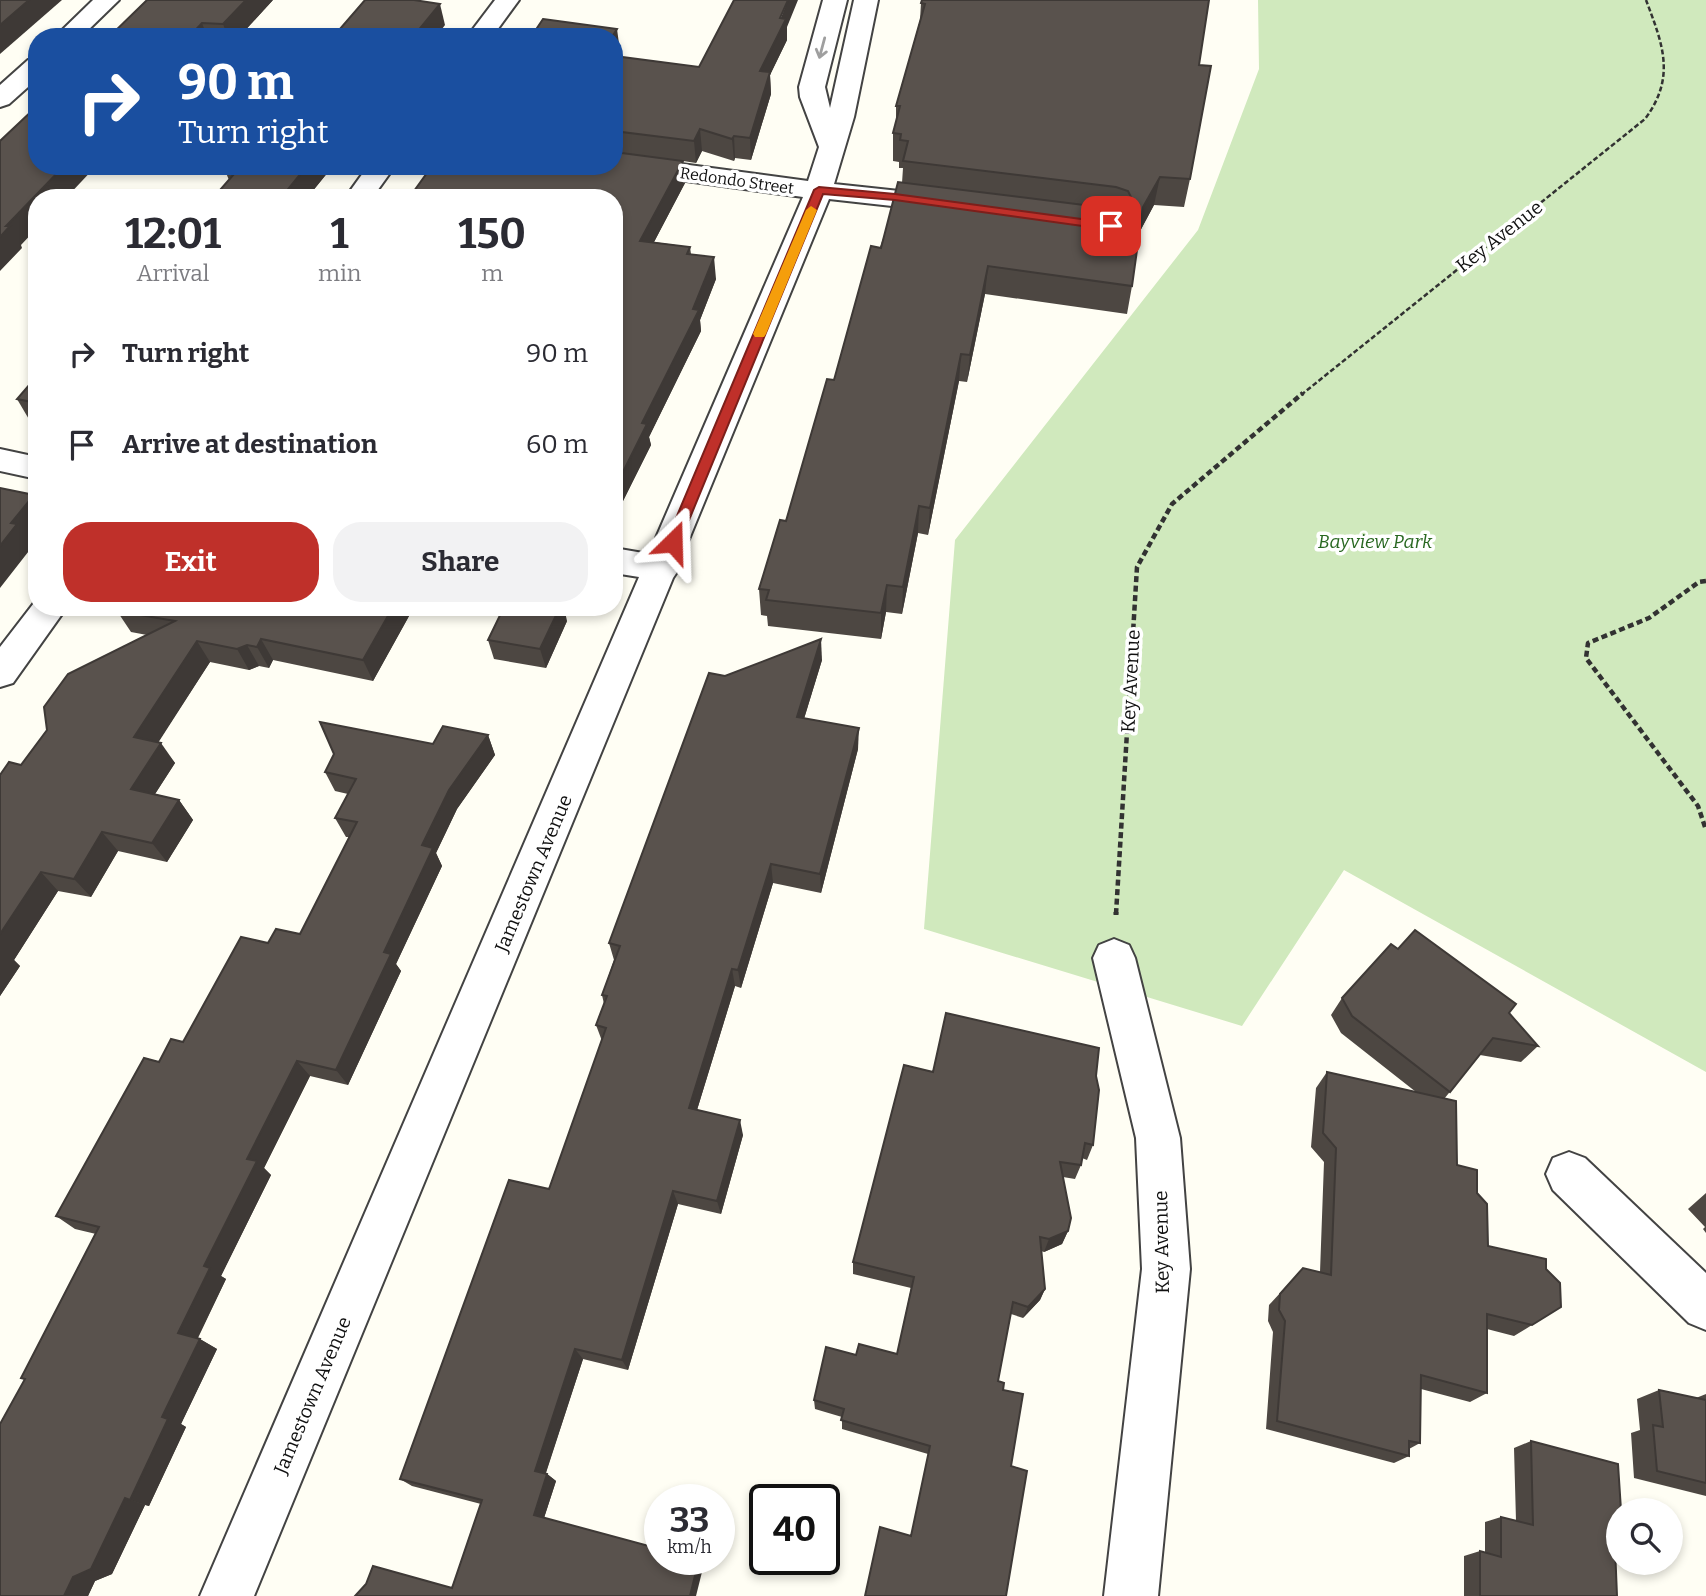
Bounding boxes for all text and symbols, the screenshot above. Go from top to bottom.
one-way arrow [815,36,828,59]
text: 90 m [178,53,294,112]
icon: right [63,56,154,147]
text: Turn right [178,113,329,151]
street label: Redondo Street [679,163,795,198]
pin [1081,196,1141,256]
street label: Key Avenue [1452,196,1547,277]
icon: arrive [1092,207,1130,245]
text: 12:01 [125,209,221,259]
text: 1 [331,209,349,259]
text: 150 [458,209,526,259]
text: Arrival [137,259,209,287]
text: min [318,259,361,287]
text: m [481,259,503,287]
icon: right [63,335,101,373]
text: Turn right [122,338,249,369]
text: 90 m [526,338,588,369]
icon: arrive [63,426,101,464]
text: Arrive at destination [122,429,377,460]
text: 60 m [526,429,588,460]
position arrow [636,505,710,579]
button: Exit [63,522,319,602]
button: Share [333,522,588,602]
park label: Bayview Park [1318,530,1433,553]
street label: Key Avenue [1116,629,1145,733]
street label: Jamestown Avenue [490,791,577,956]
street label: Key Avenue [1149,1190,1174,1294]
street label: Jamestown Avenue [269,1313,356,1478]
speed limit sign: 40 [749,1484,840,1575]
map controls [1606,1498,1683,1575]
button: search [1606,1498,1683,1575]
text: 33 [670,1499,709,1541]
text: km/h [667,1536,712,1558]

